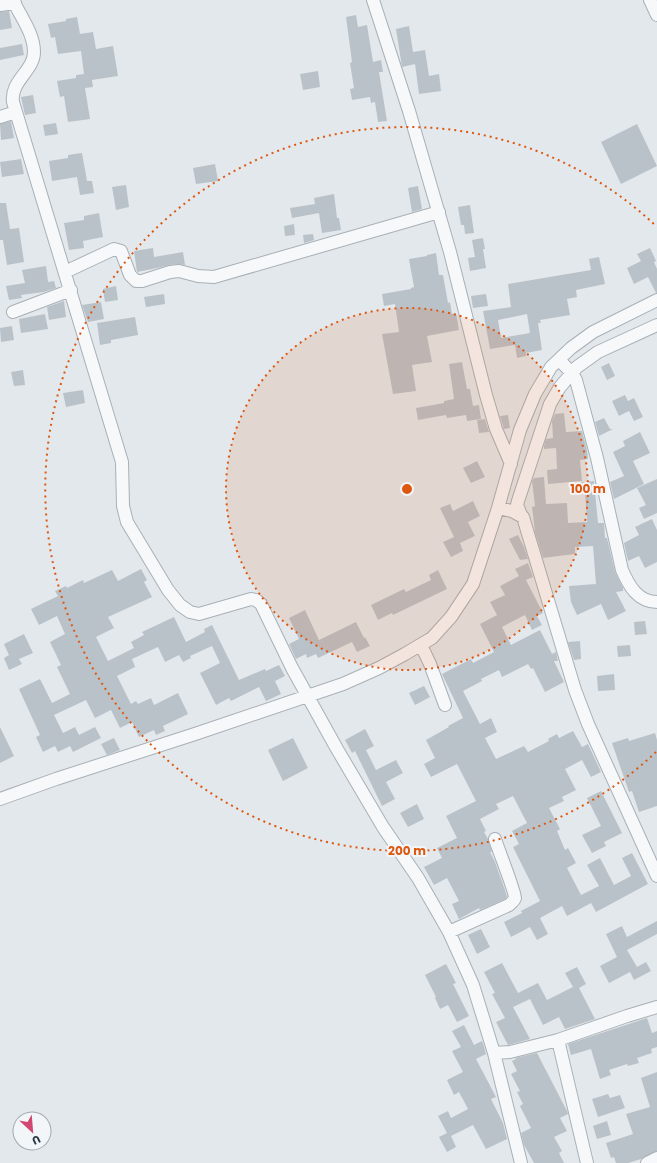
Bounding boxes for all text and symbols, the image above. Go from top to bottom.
text: 100 m [570,480,606,497]
centre of rings [400,482,414,496]
text: 200 m [388,842,426,859]
north arrow [12,1111,52,1151]
text: U [29,1131,43,1149]

